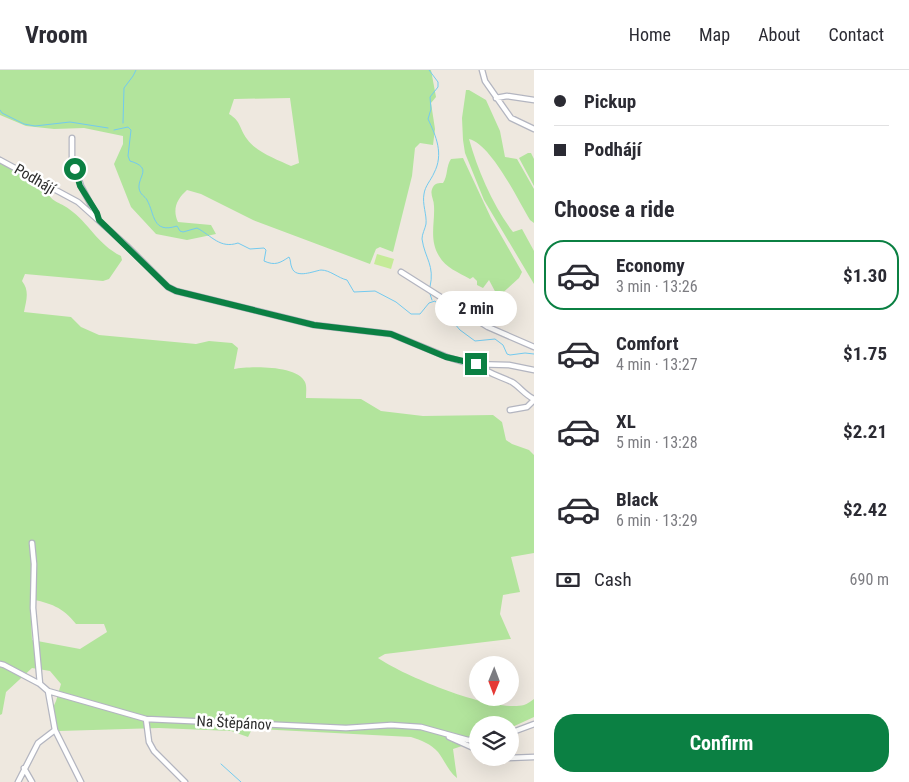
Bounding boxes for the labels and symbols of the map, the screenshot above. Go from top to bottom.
route start [64,158,86,180]
street label: Podhájí [11,160,60,199]
callout: 2 min [435,292,517,326]
route end [465,353,487,375]
north arrow [469,656,519,706]
street label: Na Štěpánov [196,712,272,734]

